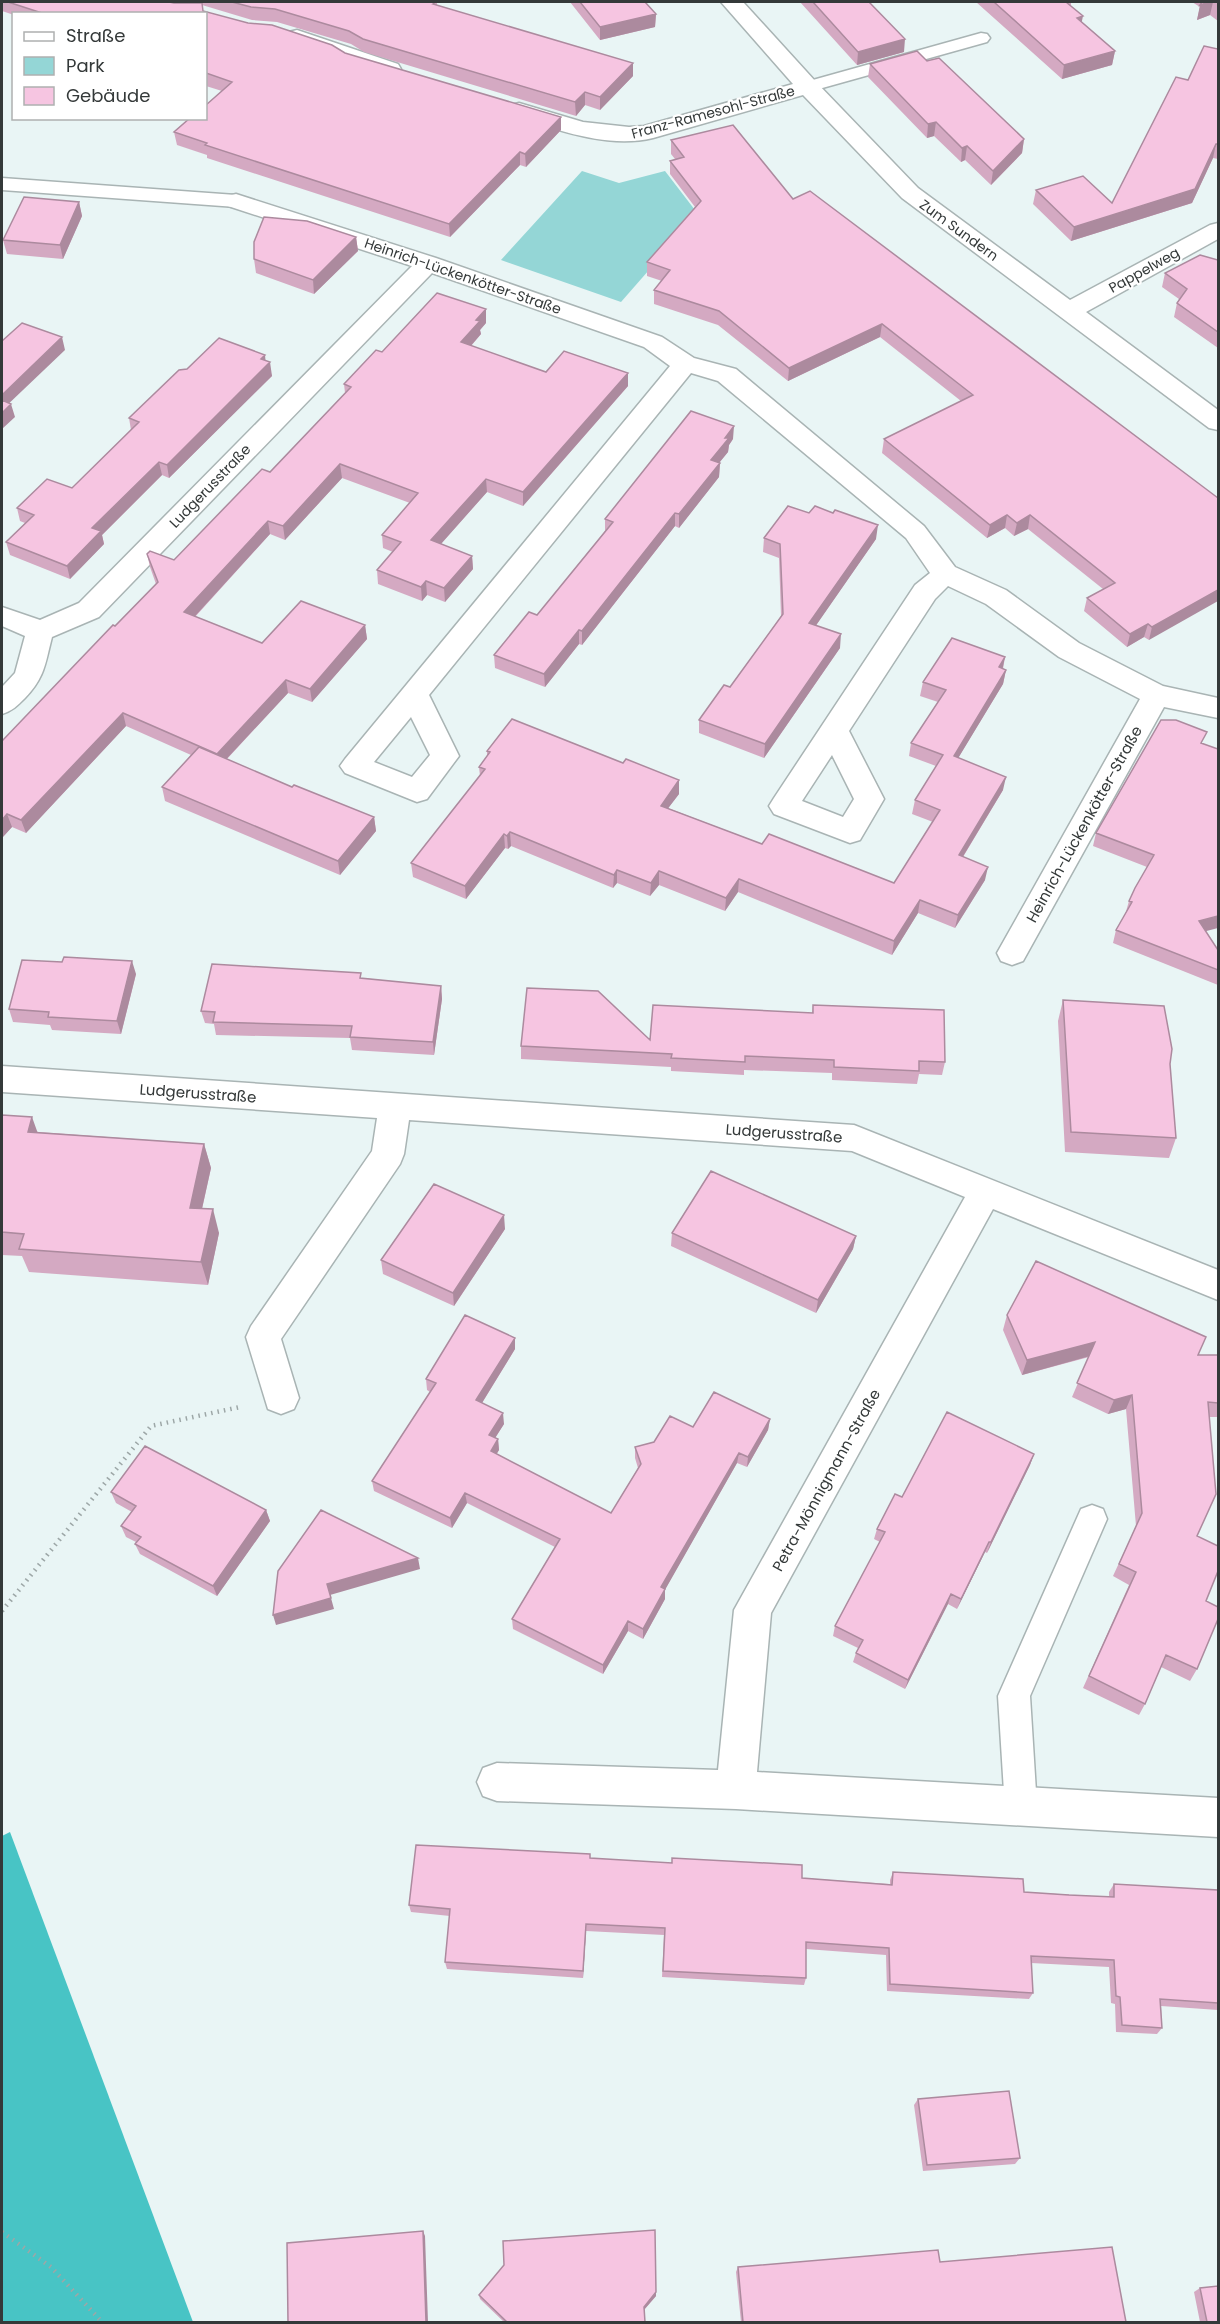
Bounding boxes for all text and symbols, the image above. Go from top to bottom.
legend [12,12,207,120]
text: Straße [66,23,125,48]
text: Park [66,53,105,78]
street label: Franz-Ramesohl-Straße [629,80,797,143]
text: Gebäude [66,83,150,108]
street label: Zum Sundern [915,195,1003,265]
street label: Heinrich-Lückenkötter-Straße [362,233,564,319]
street label: Pappelweg [1105,242,1183,298]
street label: Ludgerusstraße [165,439,255,532]
street label: Heinrich-Lückenkötter-Straße [1021,722,1147,926]
street label: Ludgerusstraße [139,1078,257,1108]
street label: Ludgerusstraße [725,1118,843,1148]
street label: Petra-Mönnigmann-Straße [767,1385,885,1575]

